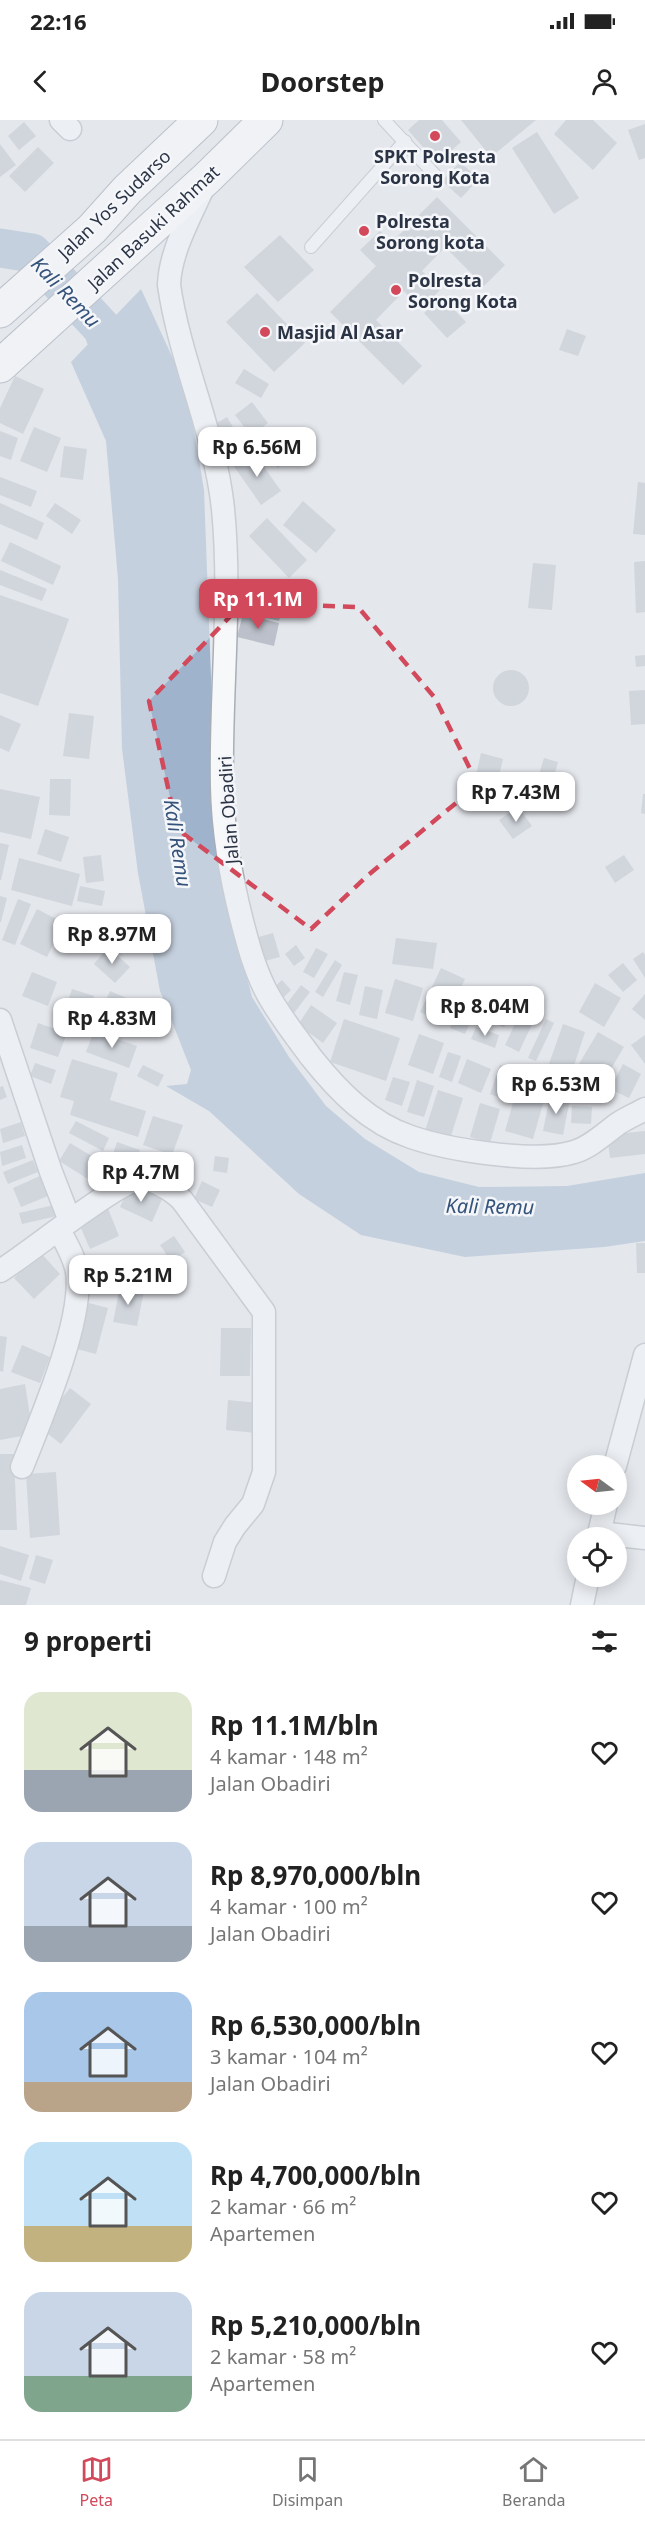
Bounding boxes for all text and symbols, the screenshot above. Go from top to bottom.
text: 22:16 [30,6,87,36]
text: Doorstep [260,63,385,100]
icon: back [24,65,57,98]
icon: person [588,65,621,98]
marker: SPKT Polresta Sorong Kota [428,129,442,143]
street label: Jalan Yos Sudarso [51,144,176,265]
place label: SPKT Polresta Sorong Kota [374,144,496,189]
street label: Jalan Basuki Rahmat [80,159,224,296]
place label: Polresta Sorong kota [376,209,485,254]
marker: Polresta Sorong kota [357,224,371,238]
water label: Kali Remu [26,251,106,333]
place label: Polresta Sorong Kota [408,268,518,313]
marker: Polresta Sorong Kota [389,283,403,297]
place label: Masjid Al Asar [277,320,403,344]
marker: Masjid Al Asar [258,325,272,339]
pin: Rp 6.56M [195,427,319,478]
text: Rp 6.56M [212,433,302,460]
pin: Rp 11.1M [196,579,320,630]
text: Rp 11.1M [213,585,303,612]
street label: Jalan Obadiri [212,755,244,867]
pin: Rp 7.43M [454,772,578,823]
text: Rp 7.43M [471,778,561,805]
water label: Kali Remu [158,797,198,889]
pin: Rp 8.97M [50,914,174,965]
text: Rp 8.97M [67,920,157,947]
pin: Rp 8.04M [423,986,547,1037]
text: Rp 8.04M [440,992,530,1019]
pin: Rp 4.83M [50,998,174,1049]
text: Rp 4.83M [67,1004,157,1031]
pin: Rp 6.53M [494,1064,618,1115]
text: Rp 6.53M [511,1070,601,1097]
pin: Rp 4.7M [86,1152,196,1203]
text: Rp 4.7M [102,1158,180,1185]
water label: Kali Remu [445,1192,535,1220]
pin: Rp 5.21M [66,1255,190,1306]
text: Rp 5.21M [83,1261,173,1288]
north arrow [567,1455,627,1515]
map controls [567,1455,627,1587]
button: locate [567,1527,627,1587]
text: 9 properti [24,1623,152,1659]
icon: filters [588,1625,621,1658]
text: Rp 11.1M/bln [210,1707,379,1743]
icon: home [72,1716,144,1788]
icon: heart [588,1736,621,1769]
text: 4 kamar · 148 m² [210,1743,368,1770]
text: Jalan Obadiri [210,1770,331,1797]
text: Rp 8,970,000/bln [210,1857,421,1893]
icon: home [72,1866,144,1938]
icon: heart [588,1886,621,1919]
text: 4 kamar · 100 m² [210,1893,368,1920]
text: Jalan Obadiri [210,1920,331,1947]
text: Rp 6,530,000/bln [210,2007,421,2043]
icon: home [72,2016,144,2088]
icon: heart [588,2036,621,2069]
text: 3 kamar · 104 m² [210,2043,368,2070]
text: Jalan Obadiri [210,2070,331,2097]
text: Rp 4,700,000/bln [210,2157,421,2193]
icon: home [72,2166,144,2238]
icon: heart [588,2186,621,2219]
text: 2 kamar · 66 m² [210,2193,356,2220]
text: Apartemen [210,2220,315,2247]
text: Rp 5,210,000/bln [210,2307,421,2343]
icon: home [72,2316,144,2388]
icon: heart [588,2336,621,2369]
text: 2 kamar · 58 m² [210,2343,356,2370]
text: Apartemen [210,2370,315,2397]
tab: Peta [79,2453,113,2511]
tab: Disimpan [272,2453,343,2511]
tab: Beranda [502,2453,566,2511]

